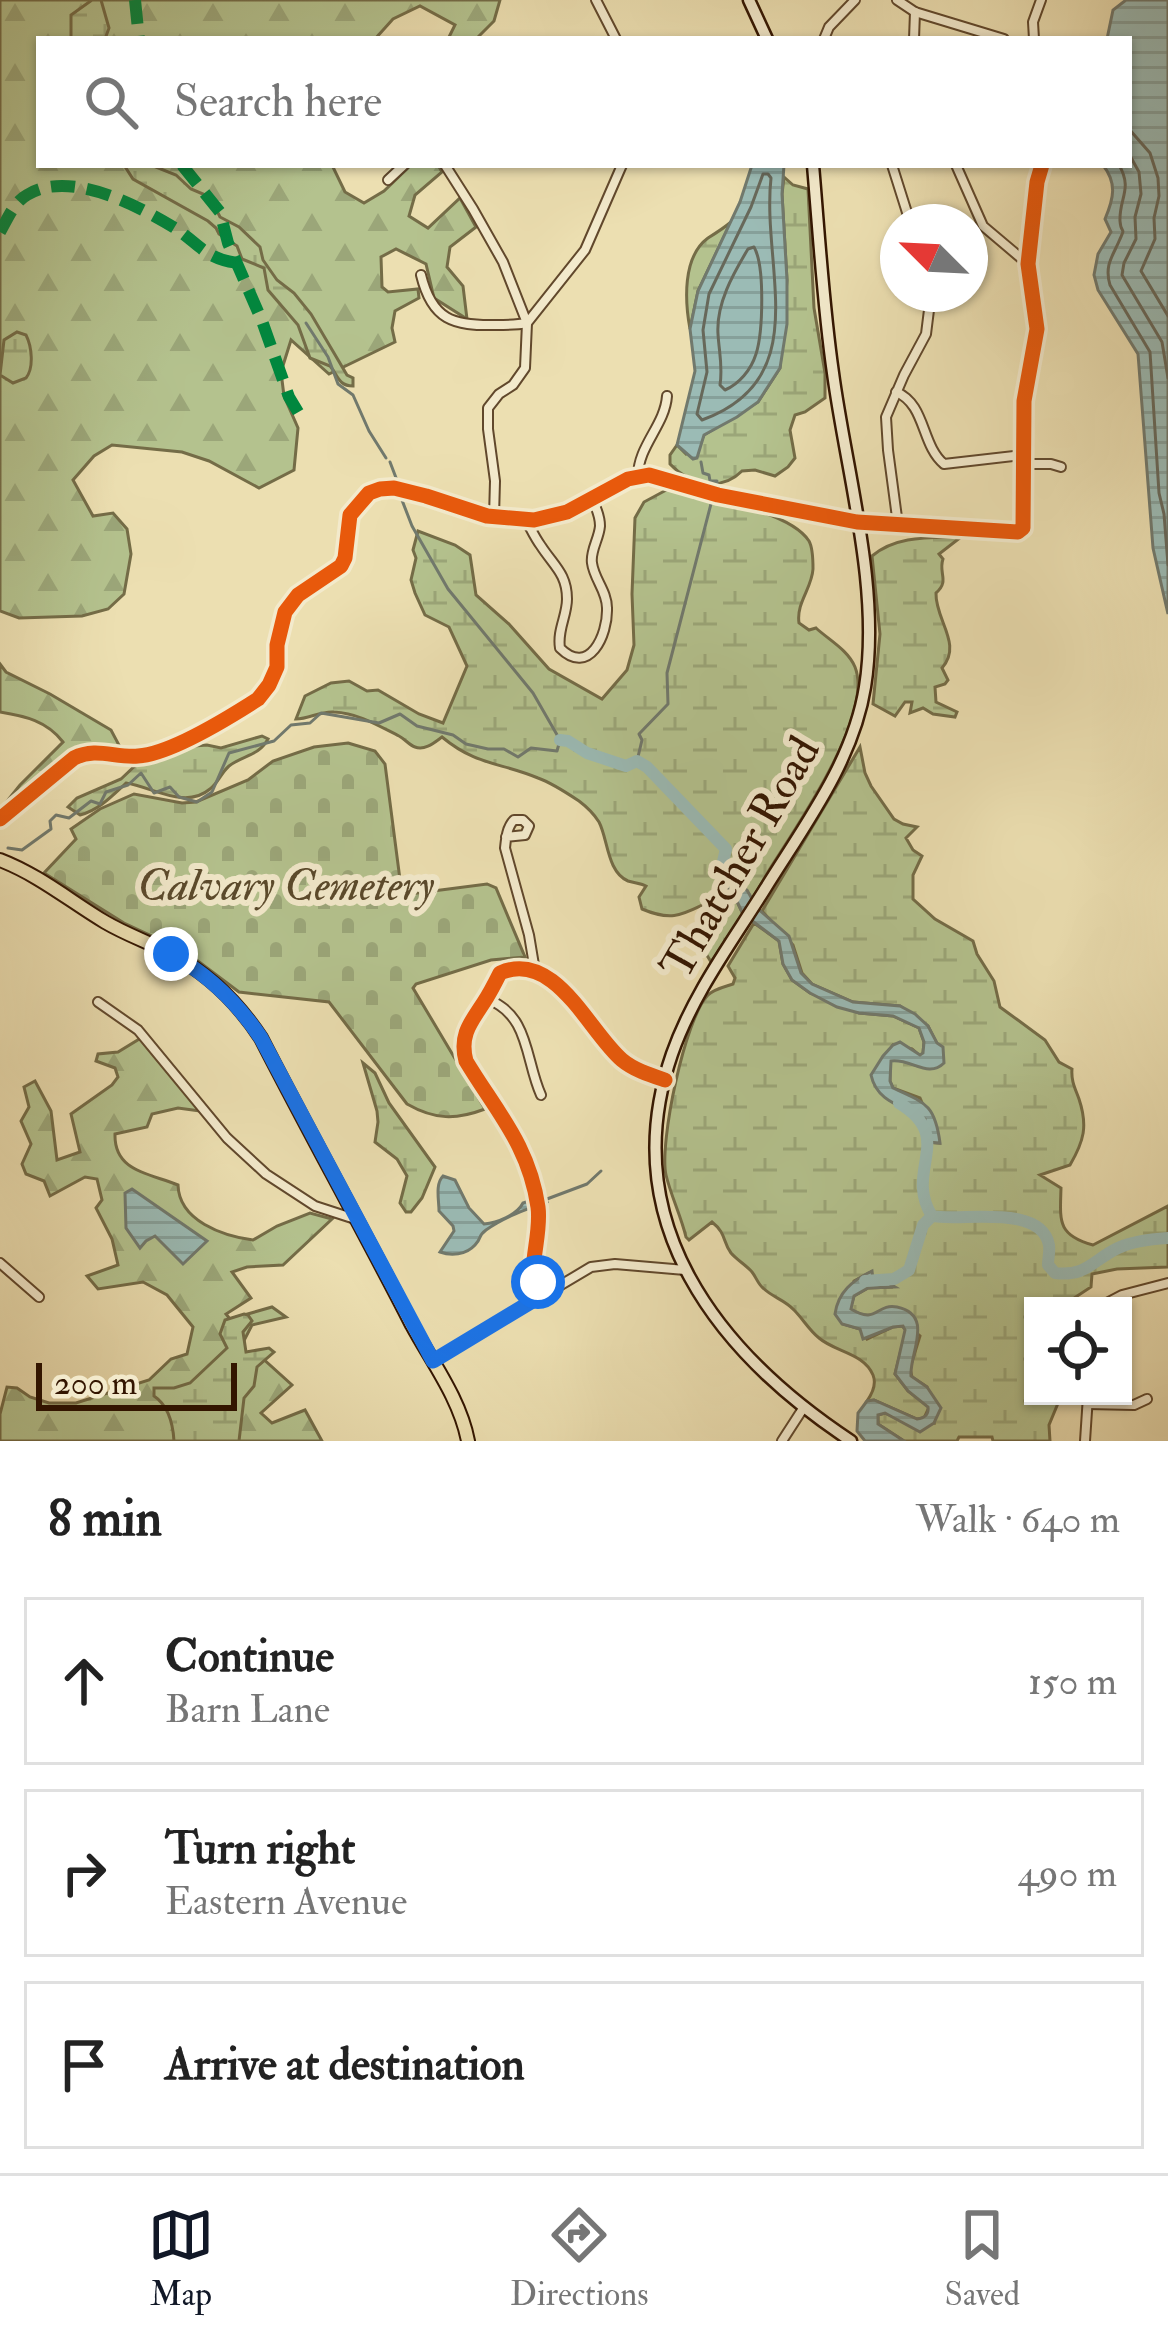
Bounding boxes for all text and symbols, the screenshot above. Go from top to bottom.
search box [36,36,1132,168]
icon: search [78,69,144,135]
text: Search here [174,74,382,130]
north arrow [880,204,988,312]
street label: Thatcher Road [649,727,833,989]
park label: Calvary Cemetery [138,858,435,914]
route end [144,927,198,981]
route start [511,1255,565,1309]
map controls [1024,1297,1132,1405]
button: locate [1024,1297,1132,1405]
scale bar [36,1357,237,1410]
text: 200 m [54,1363,137,1404]
text: 8 min [48,1487,162,1551]
text: Walk · 640 m [916,1495,1120,1544]
text: Continue [165,1629,334,1685]
icon: ahead [51,1648,117,1714]
text: 150 m [1028,1657,1117,1706]
text: Barn Lane [165,1685,330,1734]
text: Turn right [165,1821,355,1877]
icon: right [51,1840,117,1906]
text: 490 m [1018,1849,1117,1898]
text: Eastern Avenue [165,1877,407,1926]
icon: arrive [51,2032,117,2098]
text: Arrive at destination [165,2037,525,2093]
tab: Map [148,2202,214,2315]
tab: Directions [510,2202,649,2315]
tab: Saved [945,2202,1020,2315]

